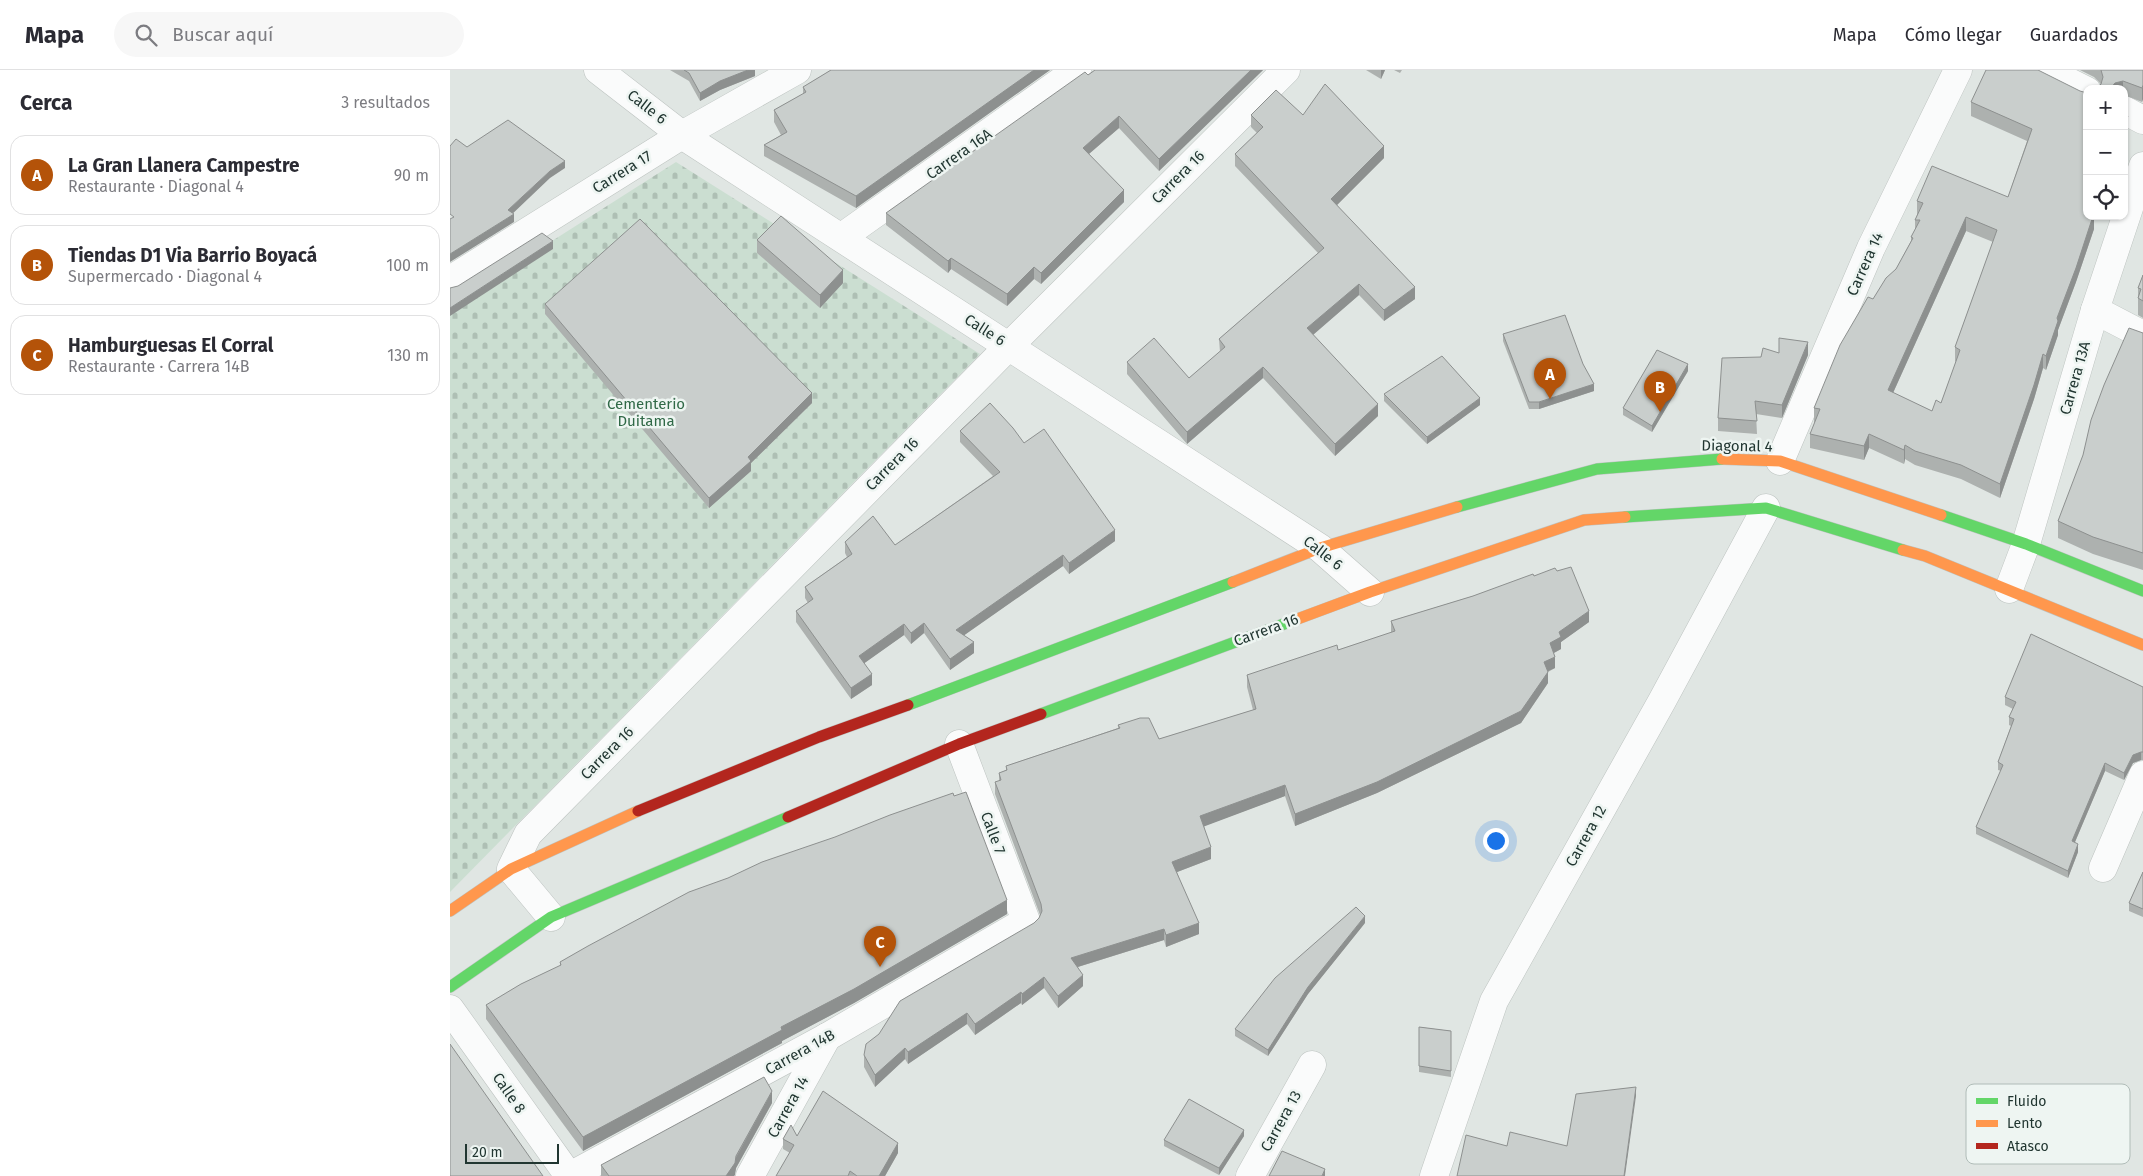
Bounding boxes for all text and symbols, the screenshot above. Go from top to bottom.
search box [114,12,464,57]
text: Mapa [25,21,84,49]
icon: search [132,21,160,49]
text: Buscar aquí [172,23,273,46]
text: Mapa [1833,24,1877,46]
text: Cómo llegar [1905,24,2002,46]
text: Guardados [2030,24,2118,46]
map controls [2083,85,2128,220]
button: + [2083,85,2128,130]
street label: Calle 6 [624,86,670,128]
text: Cerca [20,90,72,116]
text: 3 resultados [341,93,430,112]
street label: Carrera 16A [923,125,996,183]
button: − [2083,130,2128,175]
street label: Carrera 17 [589,147,655,197]
street label: Carrera 16 [1148,147,1208,207]
text: La Gran Llanera Campestre [68,154,299,177]
text: A [32,166,42,185]
text: 90 m [394,166,429,185]
button: locate [2083,175,2128,220]
text: Restaurante · Diagonal 4 [68,177,244,196]
street label: Carrera 14 [1843,229,1887,299]
text: Tiendas D1 Via Barrio Boyacá [68,244,317,267]
text: B [32,256,42,275]
text: 100 m [386,256,429,275]
text: Supermercado · Diagonal 4 [68,267,262,286]
street label: Calle 6 [961,310,1009,350]
text: Hamburguesas El Corral [68,334,273,357]
street label: Carrera 13A [2056,339,2094,417]
text: C [32,346,42,365]
text: 130 m [387,346,429,365]
text: Restaurante · Carrera 14B [68,357,249,376]
pin: A [1534,358,1566,399]
pin: B [1644,371,1676,412]
park label: Cementerio Duitama [607,395,685,430]
street label: Carrera 16 [862,434,922,494]
street label: Diagonal 4 [1701,436,1773,456]
street label: Calle 6 [1300,532,1346,574]
street label: Carrera 16 [1231,610,1301,650]
street label: Carrera 16 [577,723,637,783]
street label: Carrera 12 [1562,802,1610,870]
street label: Calle 7 [977,809,1009,857]
your location [1483,828,1509,854]
pin: C [864,926,896,967]
street label: Carrera 14B [762,1026,838,1078]
street label: Calle 8 [489,1069,529,1117]
street label: Carrera 14 [764,1073,812,1141]
legend [1966,1084,2130,1164]
street label: Carrera 13 [1257,1087,1305,1155]
text: Fluido [2007,1093,2046,1110]
text: Lento [2007,1115,2042,1132]
text: Atasco [2007,1138,2049,1155]
scale bar [465,1141,559,1164]
text: 20 m [472,1144,502,1161]

